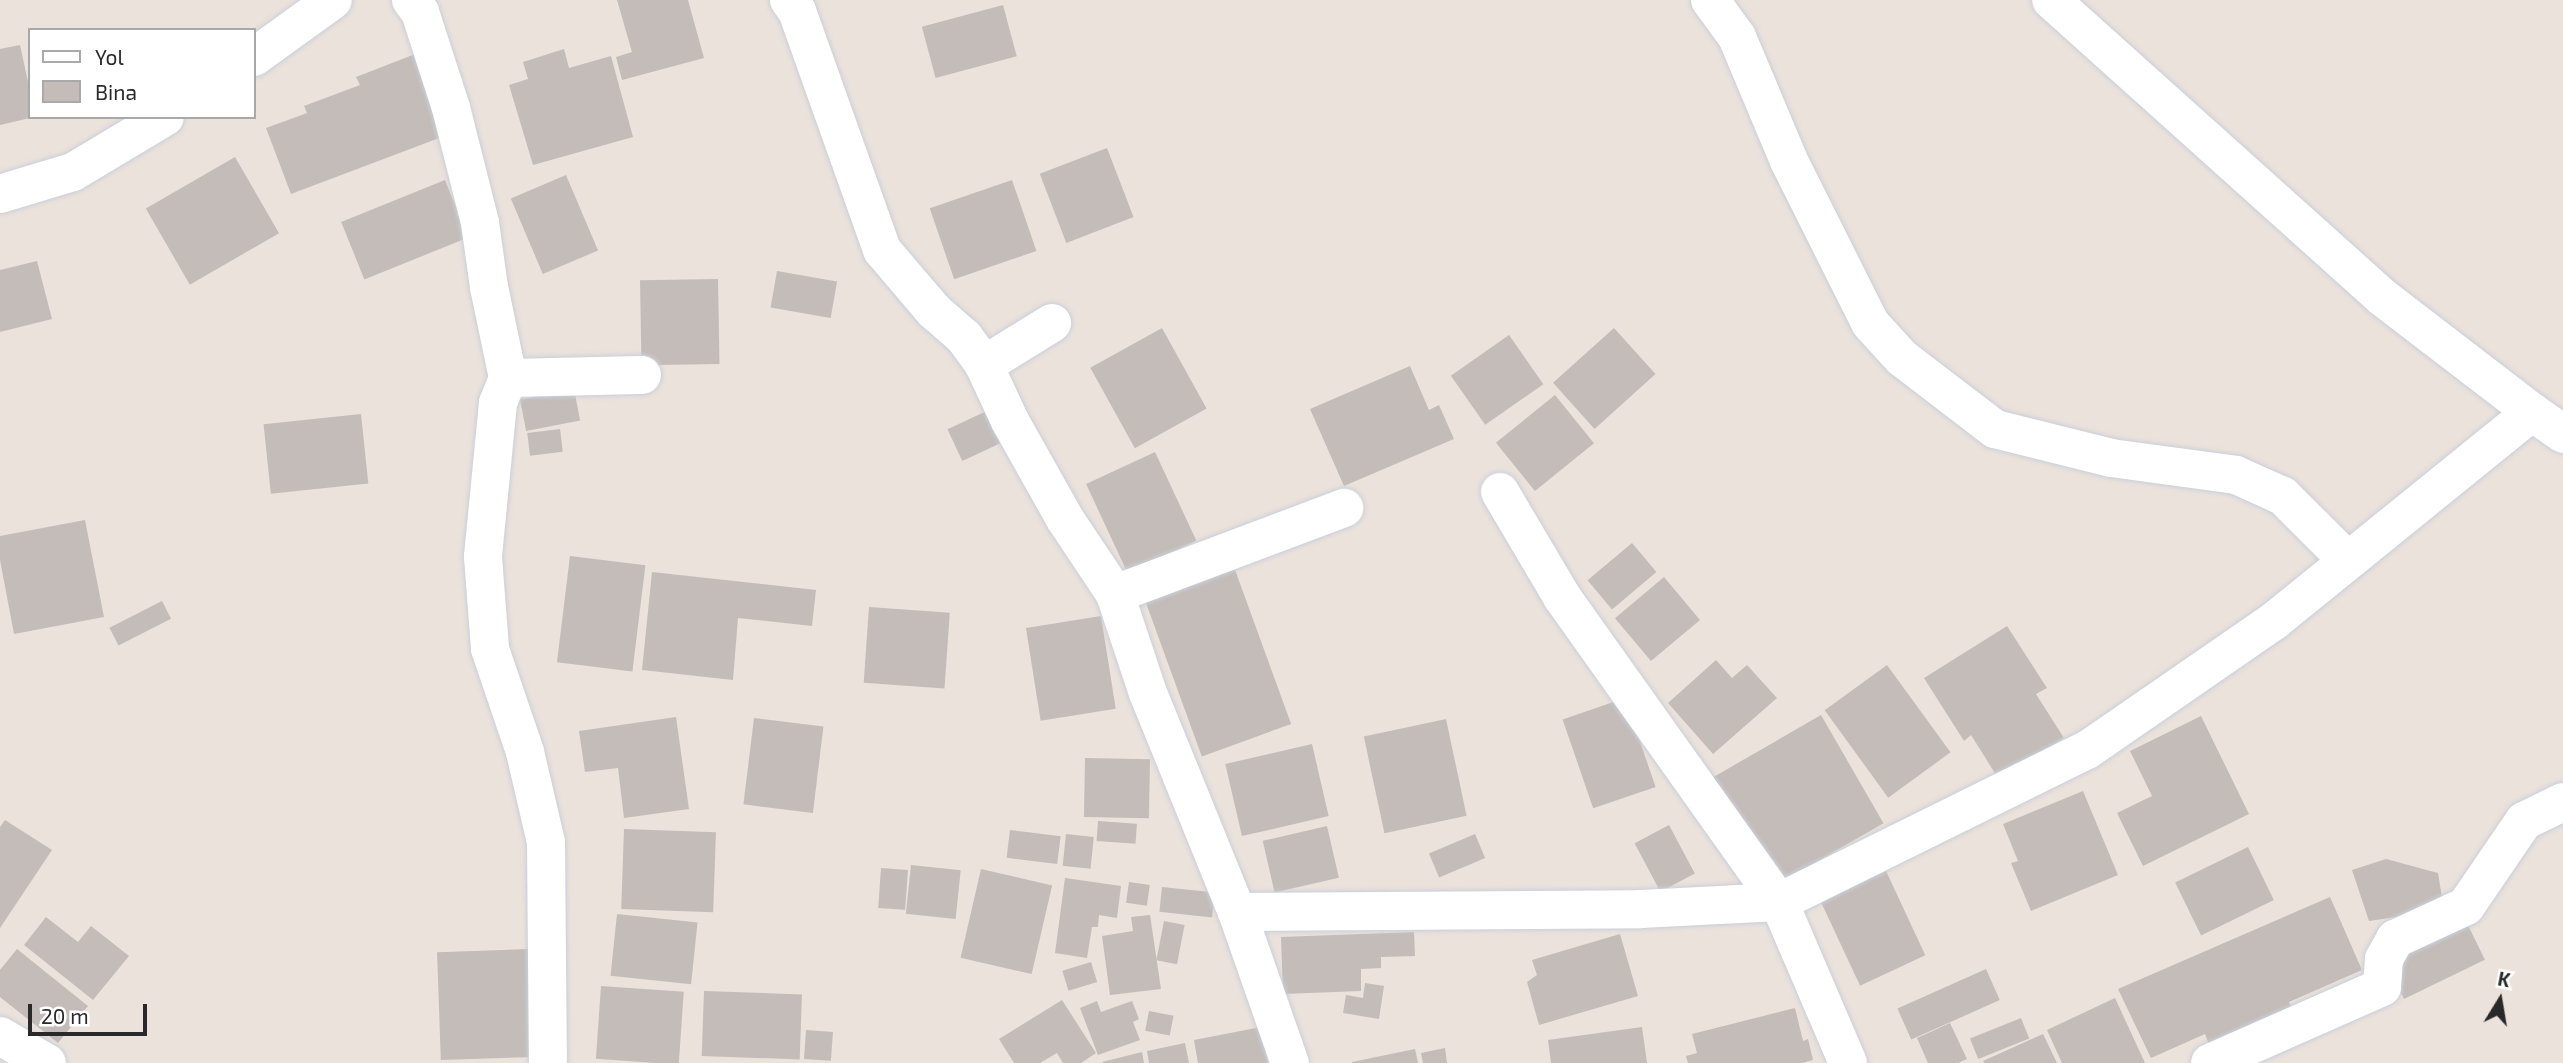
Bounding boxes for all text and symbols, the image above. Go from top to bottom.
legend [28,28,256,119]
text: Yol [95,44,124,69]
text: Bina [95,79,137,104]
north arrow [2465,965,2535,1035]
text: K [2496,966,2512,991]
scale bar [32,990,150,1034]
text: 20 m [41,1003,89,1028]

